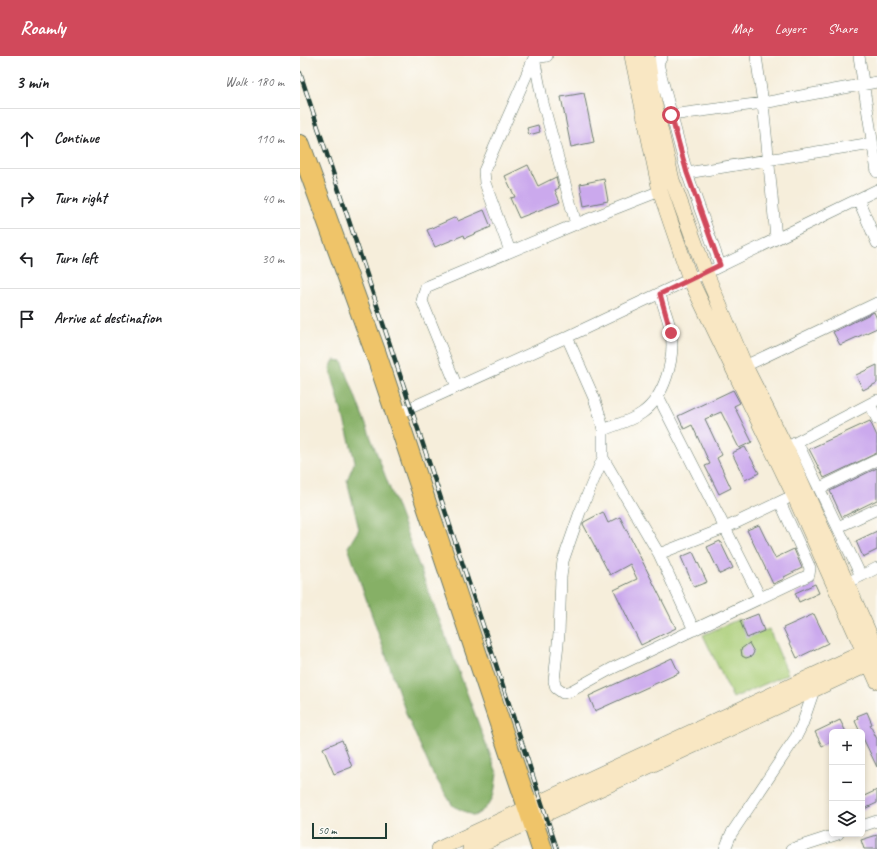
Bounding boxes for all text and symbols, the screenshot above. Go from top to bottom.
text: Roamly [20,16,66,40]
text: Map [731,20,753,37]
text: Layers [775,20,806,37]
text: Share [828,20,857,37]
text: 3 min [16,72,49,93]
text: Walk · 180 m [225,74,284,90]
route start [662,106,680,124]
icon: ahead [16,128,38,150]
text: Continue [54,129,99,148]
text: 110 m [256,131,284,147]
icon: right [16,188,38,210]
text: Turn right [54,189,107,208]
text: 40 m [262,191,284,207]
icon: left [16,248,38,270]
text: Turn left [54,249,97,268]
text: 30 m [262,251,284,267]
icon: arrive [16,308,38,330]
text: Arrive at destination [54,309,161,328]
route end [662,324,680,342]
map controls [829,729,865,837]
button: + [829,729,865,765]
button: − [829,765,865,801]
button: layers [829,801,865,837]
scale bar [312,821,387,840]
text: 50 m [318,823,337,837]

